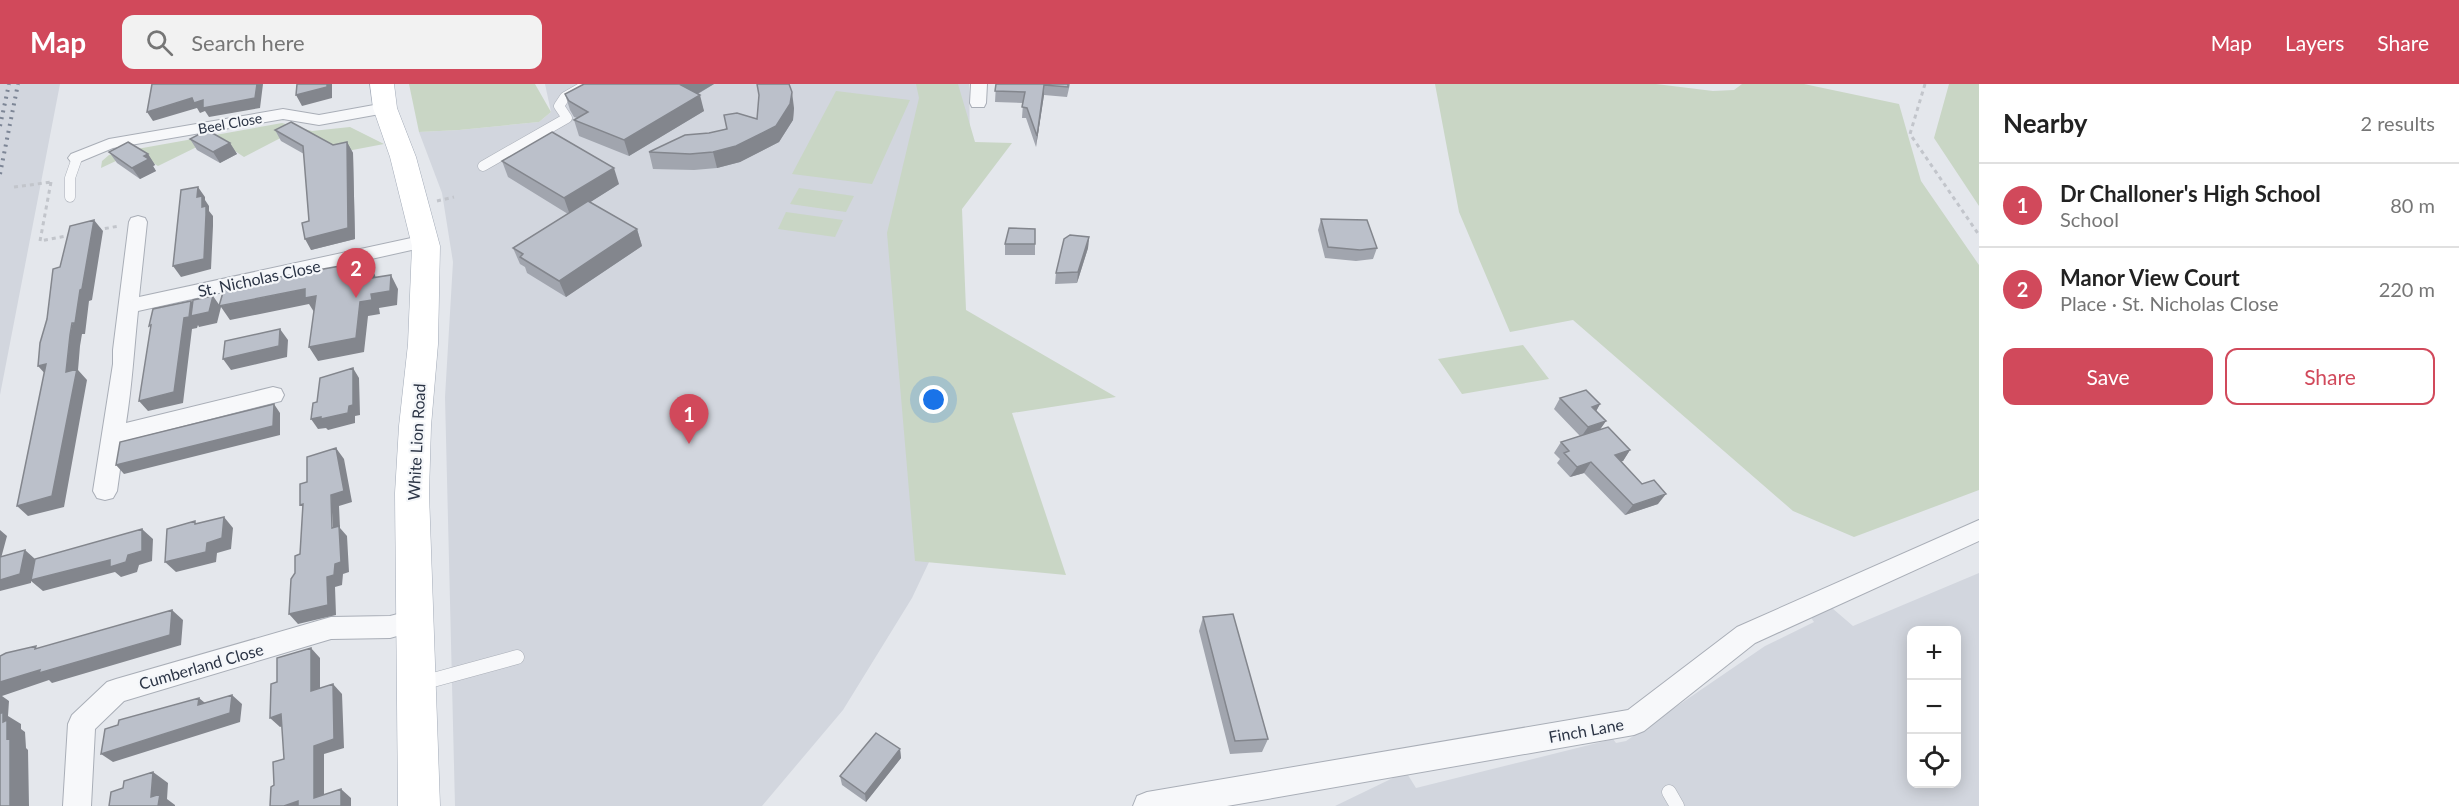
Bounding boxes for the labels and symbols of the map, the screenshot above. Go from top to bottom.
street label: Beel Close [197,109,263,137]
pin: 2 [336,248,376,298]
street label: St. Nicholas Close [196,256,322,300]
street label: White Lion Road [403,383,429,501]
your location [919,385,948,414]
pin: 1 [670,394,708,444]
street label: Cumberland Close [137,639,265,693]
street label: Finch Lane [1547,714,1625,746]

